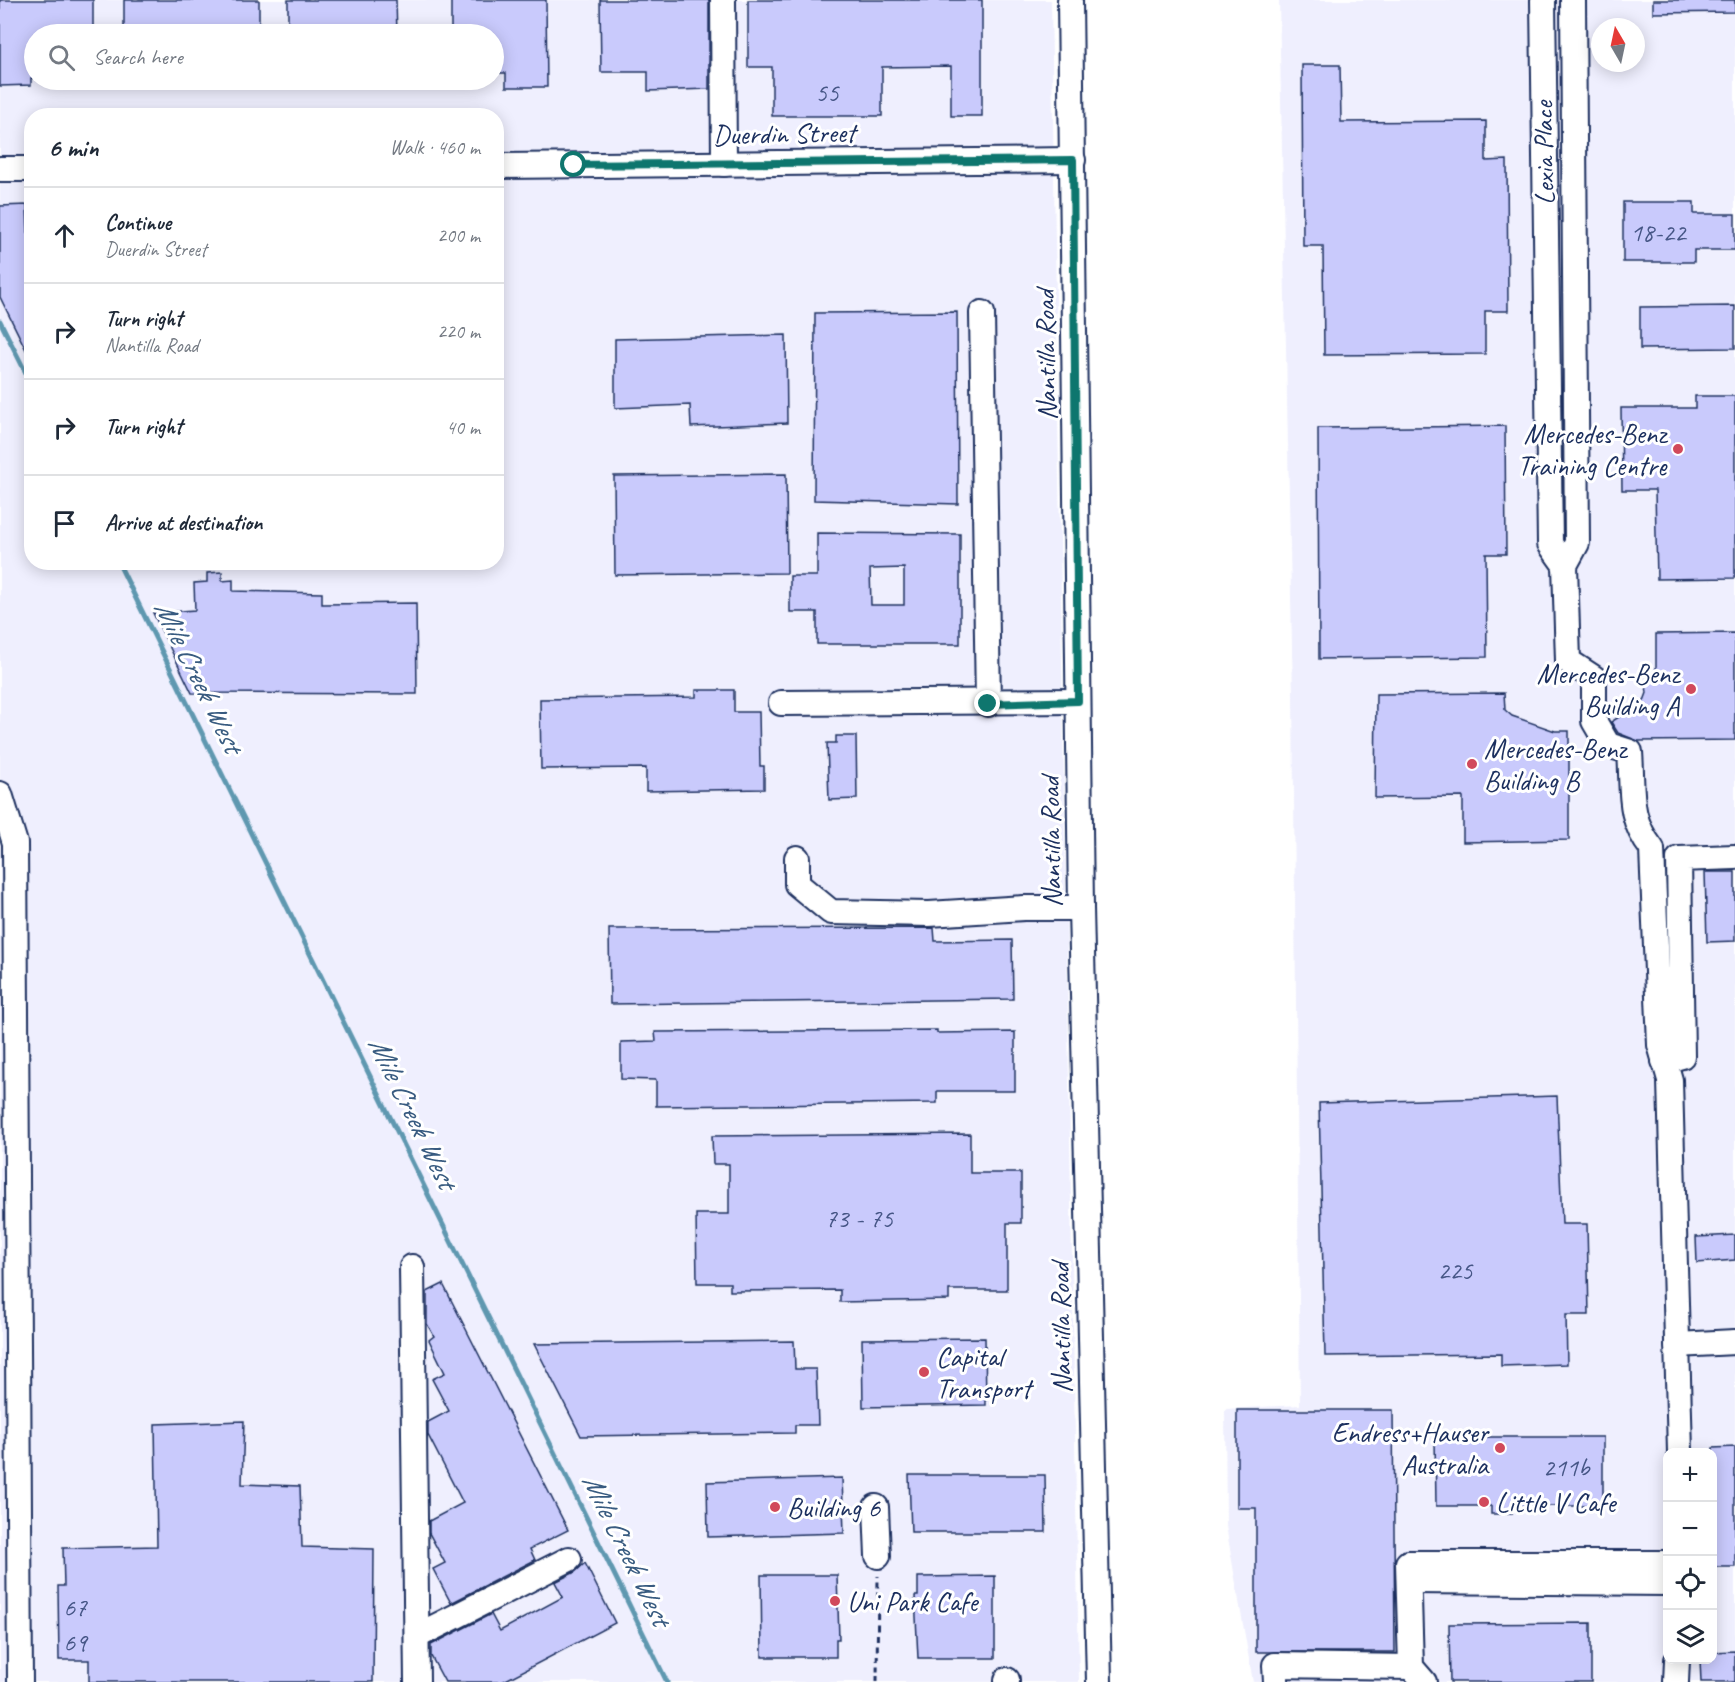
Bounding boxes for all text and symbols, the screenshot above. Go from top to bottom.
north arrow [1591,18,1645,72]
search box [24,24,504,90]
icon: search [45,41,78,74]
text: Search here [93,43,183,71]
house number: 55 [815,76,840,109]
street label: Lexia Place [1525,99,1562,205]
street label: Duerdin Street [713,115,859,152]
text: 6 min [48,131,98,164]
text: Walk · 460 m [390,135,480,160]
route start [560,151,586,177]
text: Continue [105,209,171,237]
house number: 18-22 [1630,216,1688,249]
icon: ahead [48,219,81,252]
text: 200 m [437,223,480,248]
text: Duerdin Street [105,237,207,262]
street label: Nantilla Road [1027,285,1064,421]
text: Turn right [105,305,182,333]
icon: right [48,315,81,348]
text: 220 m [437,319,480,344]
text: Nantilla Road [105,333,198,358]
icon: right [48,411,81,444]
text: Turn right [105,413,182,441]
text: 40 m [446,415,480,440]
place label: Mercedes-Benz Training Centre [1517,416,1668,483]
marker: Mercedes-Benz Training Centre [1671,442,1685,456]
icon: arrive [48,507,81,540]
text: Arrive at destination [105,509,262,537]
water label: Mile Creek West [146,594,255,764]
place label: Mercedes-Benz Building A [1537,656,1681,723]
marker: Mercedes-Benz Building A [1684,682,1698,696]
route end [974,690,1000,716]
place label: Mercedes-Benz Building B [1484,731,1628,798]
marker: Mercedes-Benz Building B [1465,757,1479,771]
street label: Nantilla Road [1032,772,1069,908]
water label: Mile Creek West [360,1030,469,1200]
house number: 73 - 75 [825,1202,894,1235]
house number: 225 [1437,1254,1474,1287]
street label: Nantilla Road [1042,1258,1079,1394]
place label: Capital Transport [936,1339,1034,1406]
marker: Capital Transport [917,1365,931,1379]
place label: Endress+Hauser Australia [1332,1415,1490,1482]
marker: Endress+Hauser Australia [1493,1441,1507,1455]
map controls [1663,1448,1717,1664]
button: + [1663,1448,1717,1502]
house number: 211b [1543,1451,1591,1484]
water label: Mile Creek West [574,1467,683,1637]
place label: Little V Cafe [1496,1485,1617,1520]
place label: Building 6 [787,1490,881,1525]
marker: Little V Cafe [1477,1495,1491,1509]
marker: Building 6 [768,1500,782,1514]
button: − [1663,1502,1717,1556]
button: locate [1663,1556,1717,1610]
place label: Uni Park Cafe [847,1584,979,1619]
house number: 67 [63,1591,88,1624]
marker: Uni Park Cafe [828,1594,842,1608]
button: layers [1663,1610,1717,1664]
house number: 69 [63,1626,89,1659]

